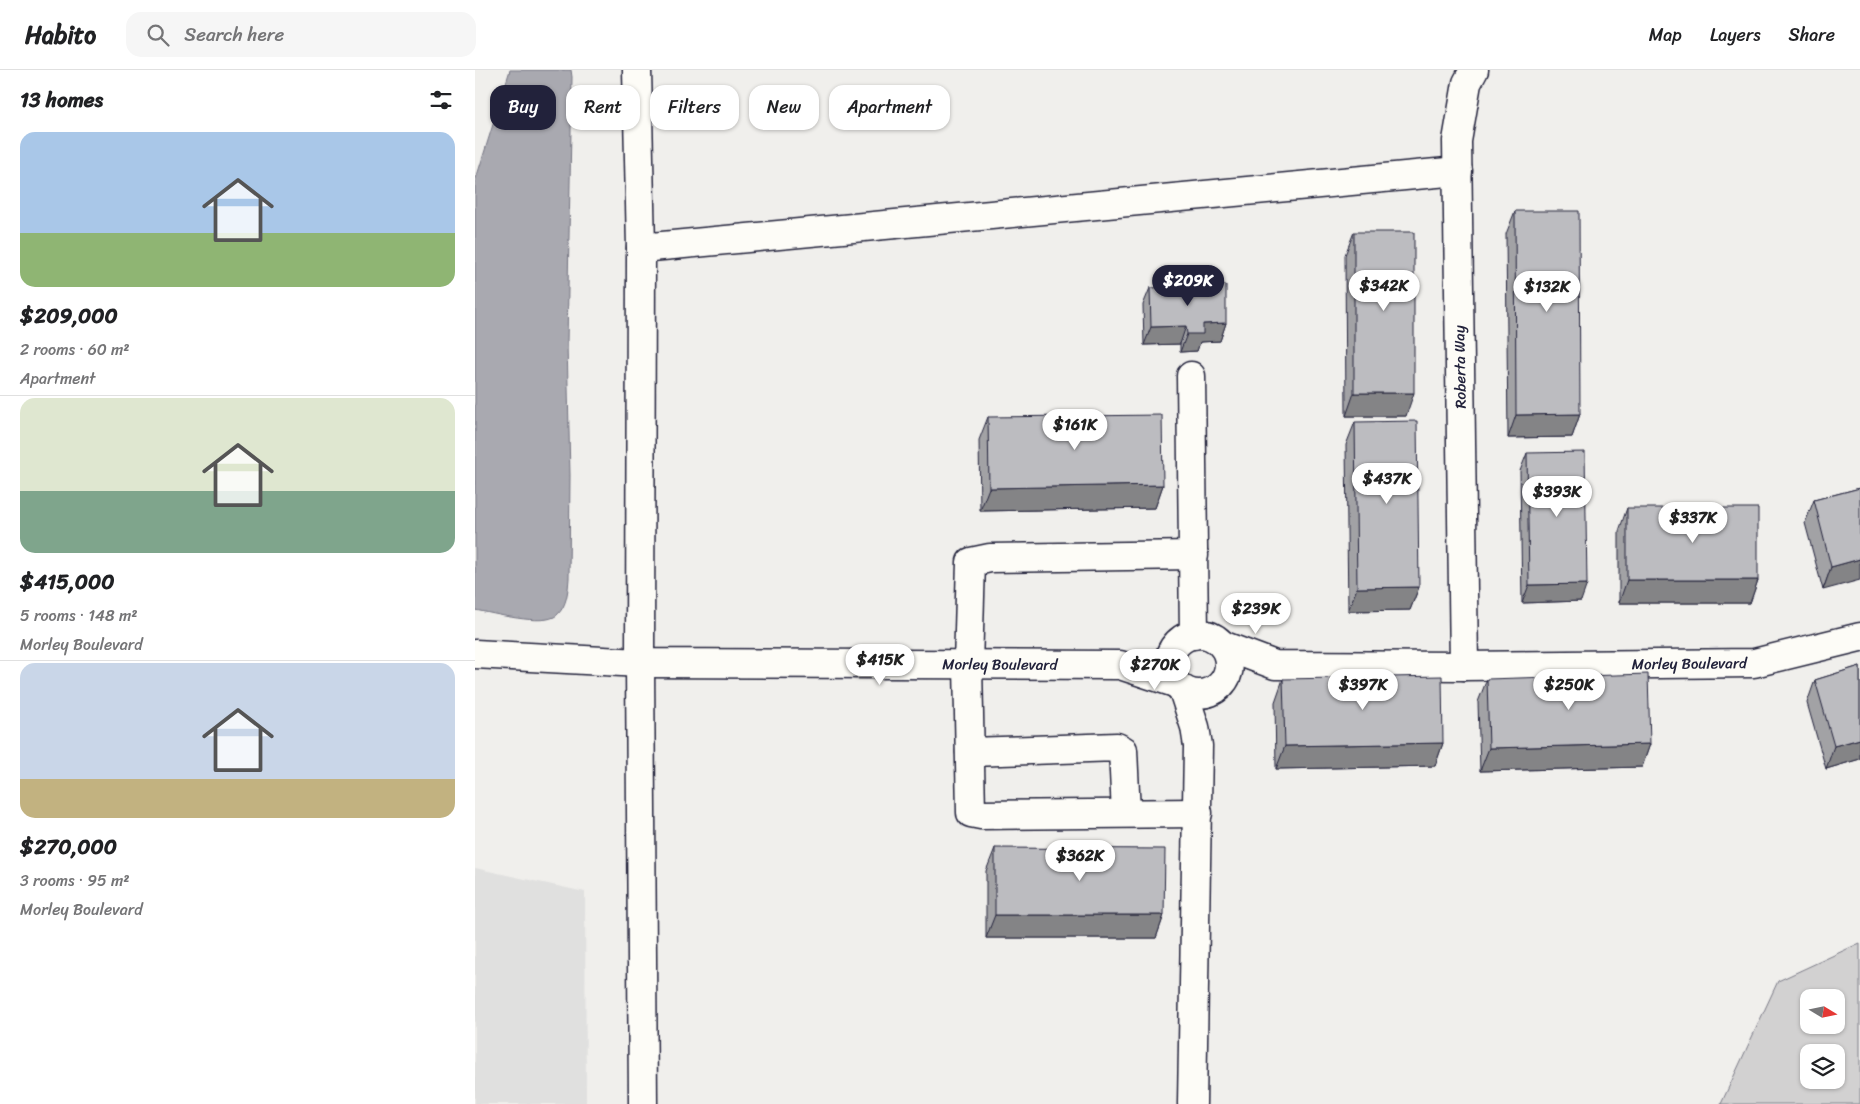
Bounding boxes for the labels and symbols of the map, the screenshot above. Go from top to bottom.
pin: $209K [1153,264,1223,307]
pin: $342K [1349,270,1419,312]
pin: $132K [1512,270,1582,313]
street label: Roberta Way [1446,325,1474,409]
pin: $161K [1040,408,1110,451]
pin: $437K [1352,462,1422,505]
pin: $393K [1522,476,1592,518]
pin: $337K [1658,502,1728,544]
pin: $239K [1221,592,1291,635]
pin: $415K [845,644,915,686]
pin: $270K [1120,648,1190,691]
street label: Morley Boulevard [1632,650,1748,677]
street label: Morley Boulevard [942,651,1058,678]
pin: $397K [1328,668,1398,711]
pin: $250K [1534,668,1604,711]
pin: $362K [1045,840,1115,882]
north arrow [1800,989,1845,1034]

